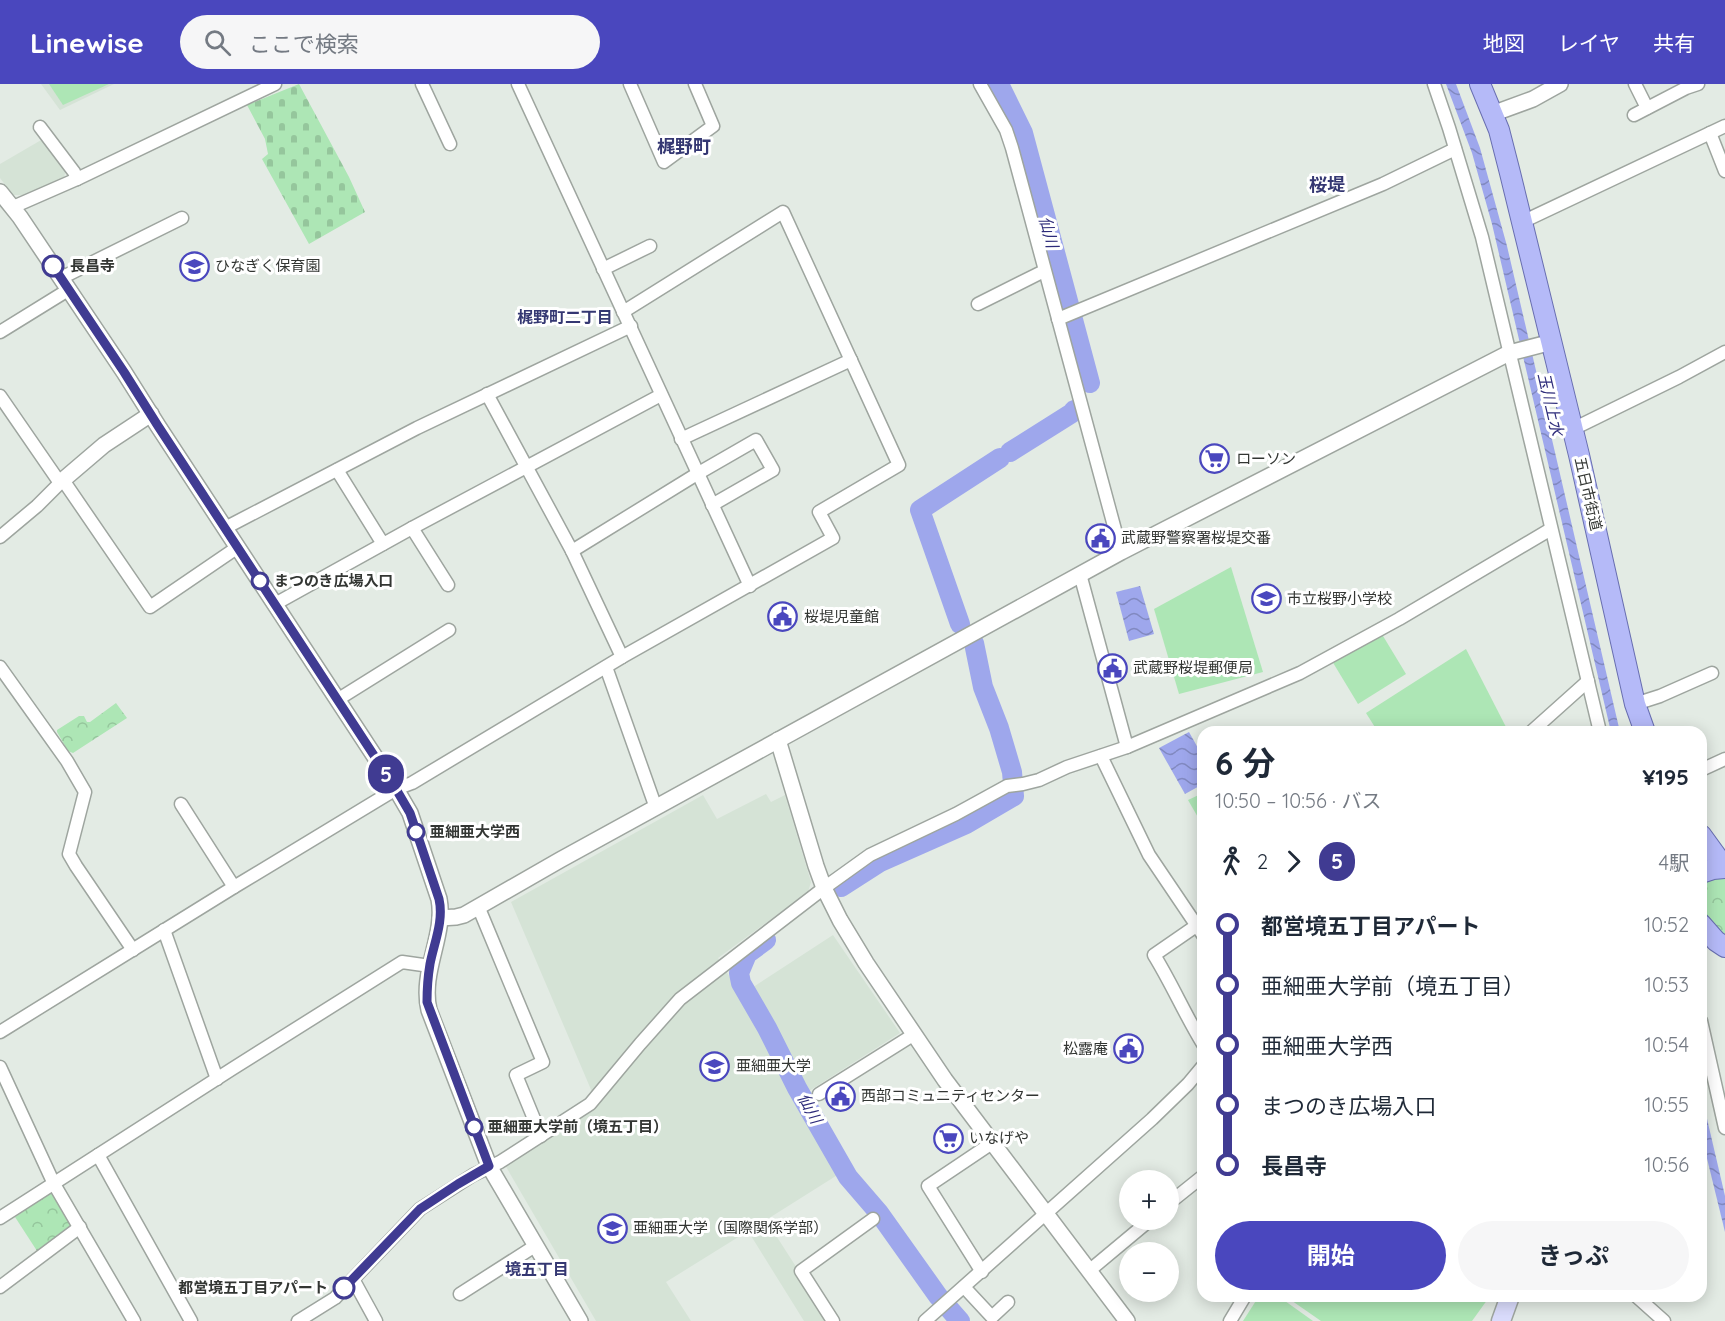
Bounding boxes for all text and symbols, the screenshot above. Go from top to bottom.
search box [180,15,600,69]
text: Linewise [30,25,144,60]
icon: search [201,26,234,59]
text: ここで検索 [249,30,359,58]
text: 地図 [1483,30,1525,56]
text: レイヤ [1558,30,1620,56]
text: 共有 [1653,30,1695,56]
district label: 梶野町 [657,135,711,158]
district label: 桜堤 [1309,173,1345,196]
water label: 仙川 [1035,214,1063,252]
school or university icon: ひなぎく保育園 [178,250,210,282]
marker: 長昌寺 [42,255,64,277]
place label: 長昌寺 [70,256,115,275]
place label: ひなぎく保育園 [215,256,320,275]
district label: 梶野町二丁目 [517,307,613,327]
water label: 玉川上水 [1534,371,1568,439]
supermarket icon: ローソン [1199,443,1231,475]
place label: ローソン [1236,449,1296,468]
street label: 五日市街道 [1571,455,1606,533]
public building icon: 武蔵野警察署桜堤交番 [1084,522,1116,554]
place label: 武蔵野警察署桜堤交番 [1121,528,1271,547]
place label: まつのき広場入口 [274,571,394,590]
marker: まつのき広場入口 [251,572,269,590]
school or university icon: 市立桜野小学校 [1250,583,1282,615]
place label: 市立桜野小学校 [1287,589,1392,608]
public building icon: 桜堤児童館 [767,601,799,633]
place label: 桜堤児童館 [804,607,879,626]
public building icon: 武蔵野桜堤郵便局 [1096,652,1128,684]
place label: 武蔵野桜堤郵便局 [1133,658,1253,677]
text: 6 分 [1215,742,1276,783]
line badge: 5 [366,754,406,794]
text: 5 [380,761,392,787]
text: ¥195 [1642,763,1689,791]
text: 10:50 – 10:56 · バス [1215,788,1381,813]
place label: 亜細亜大学西 [430,822,520,841]
marker: 亜細亜大学西 [407,823,425,841]
icon: walk [1215,845,1248,878]
icon: forward [1277,845,1310,878]
text: 5 [1331,848,1343,874]
text: 2 [1257,849,1268,874]
text: 4駅 [1658,850,1689,875]
text: 都営境五丁目アパート [1261,912,1481,940]
text: 10:52 [1644,912,1689,937]
text: 亜細亜大学前（境五丁目） [1261,972,1525,1000]
text: 10:53 [1645,972,1689,997]
text: 亜細亜大学西 [1261,1032,1393,1060]
text: 10:54 [1645,1032,1689,1057]
public building icon: 松露庵 [1113,1033,1145,1065]
place label: 松露庵 [1063,1039,1108,1058]
school or university icon: 亜細亜大学 [699,1050,731,1082]
place label: 亜細亜大学 [736,1056,811,1075]
public building icon: 西部コミュニティセンター [824,1080,856,1112]
place label: 西部コミュニティセンター [861,1086,1040,1105]
water label: 仙川 [793,1089,827,1129]
text: まつのき広場入口 [1261,1092,1436,1120]
text: 10:55 [1644,1092,1689,1117]
place label: 亜細亜大学前（境五丁目） [488,1117,668,1136]
marker: 亜細亜大学前（境五丁目） [465,1118,483,1136]
supermarket icon: いなげや [932,1122,964,1154]
place label: いなげや [969,1128,1029,1147]
text: 長昌寺 [1261,1152,1327,1180]
text: 10:56 [1644,1152,1689,1177]
map controls [1119,1170,1179,1302]
button: + [1119,1170,1179,1230]
school or university icon: 亜細亜大学（国際関係学部） [596,1212,628,1244]
place label: 亜細亜大学（国際関係学部） [633,1218,828,1237]
button: 開始 [1215,1221,1446,1290]
button: きっぷ [1458,1221,1689,1290]
button: − [1119,1242,1179,1302]
district label: 境五丁目 [505,1259,569,1279]
marker: 都営境五丁目アパート [333,1277,355,1299]
place label: 都営境五丁目アパート [178,1278,328,1297]

